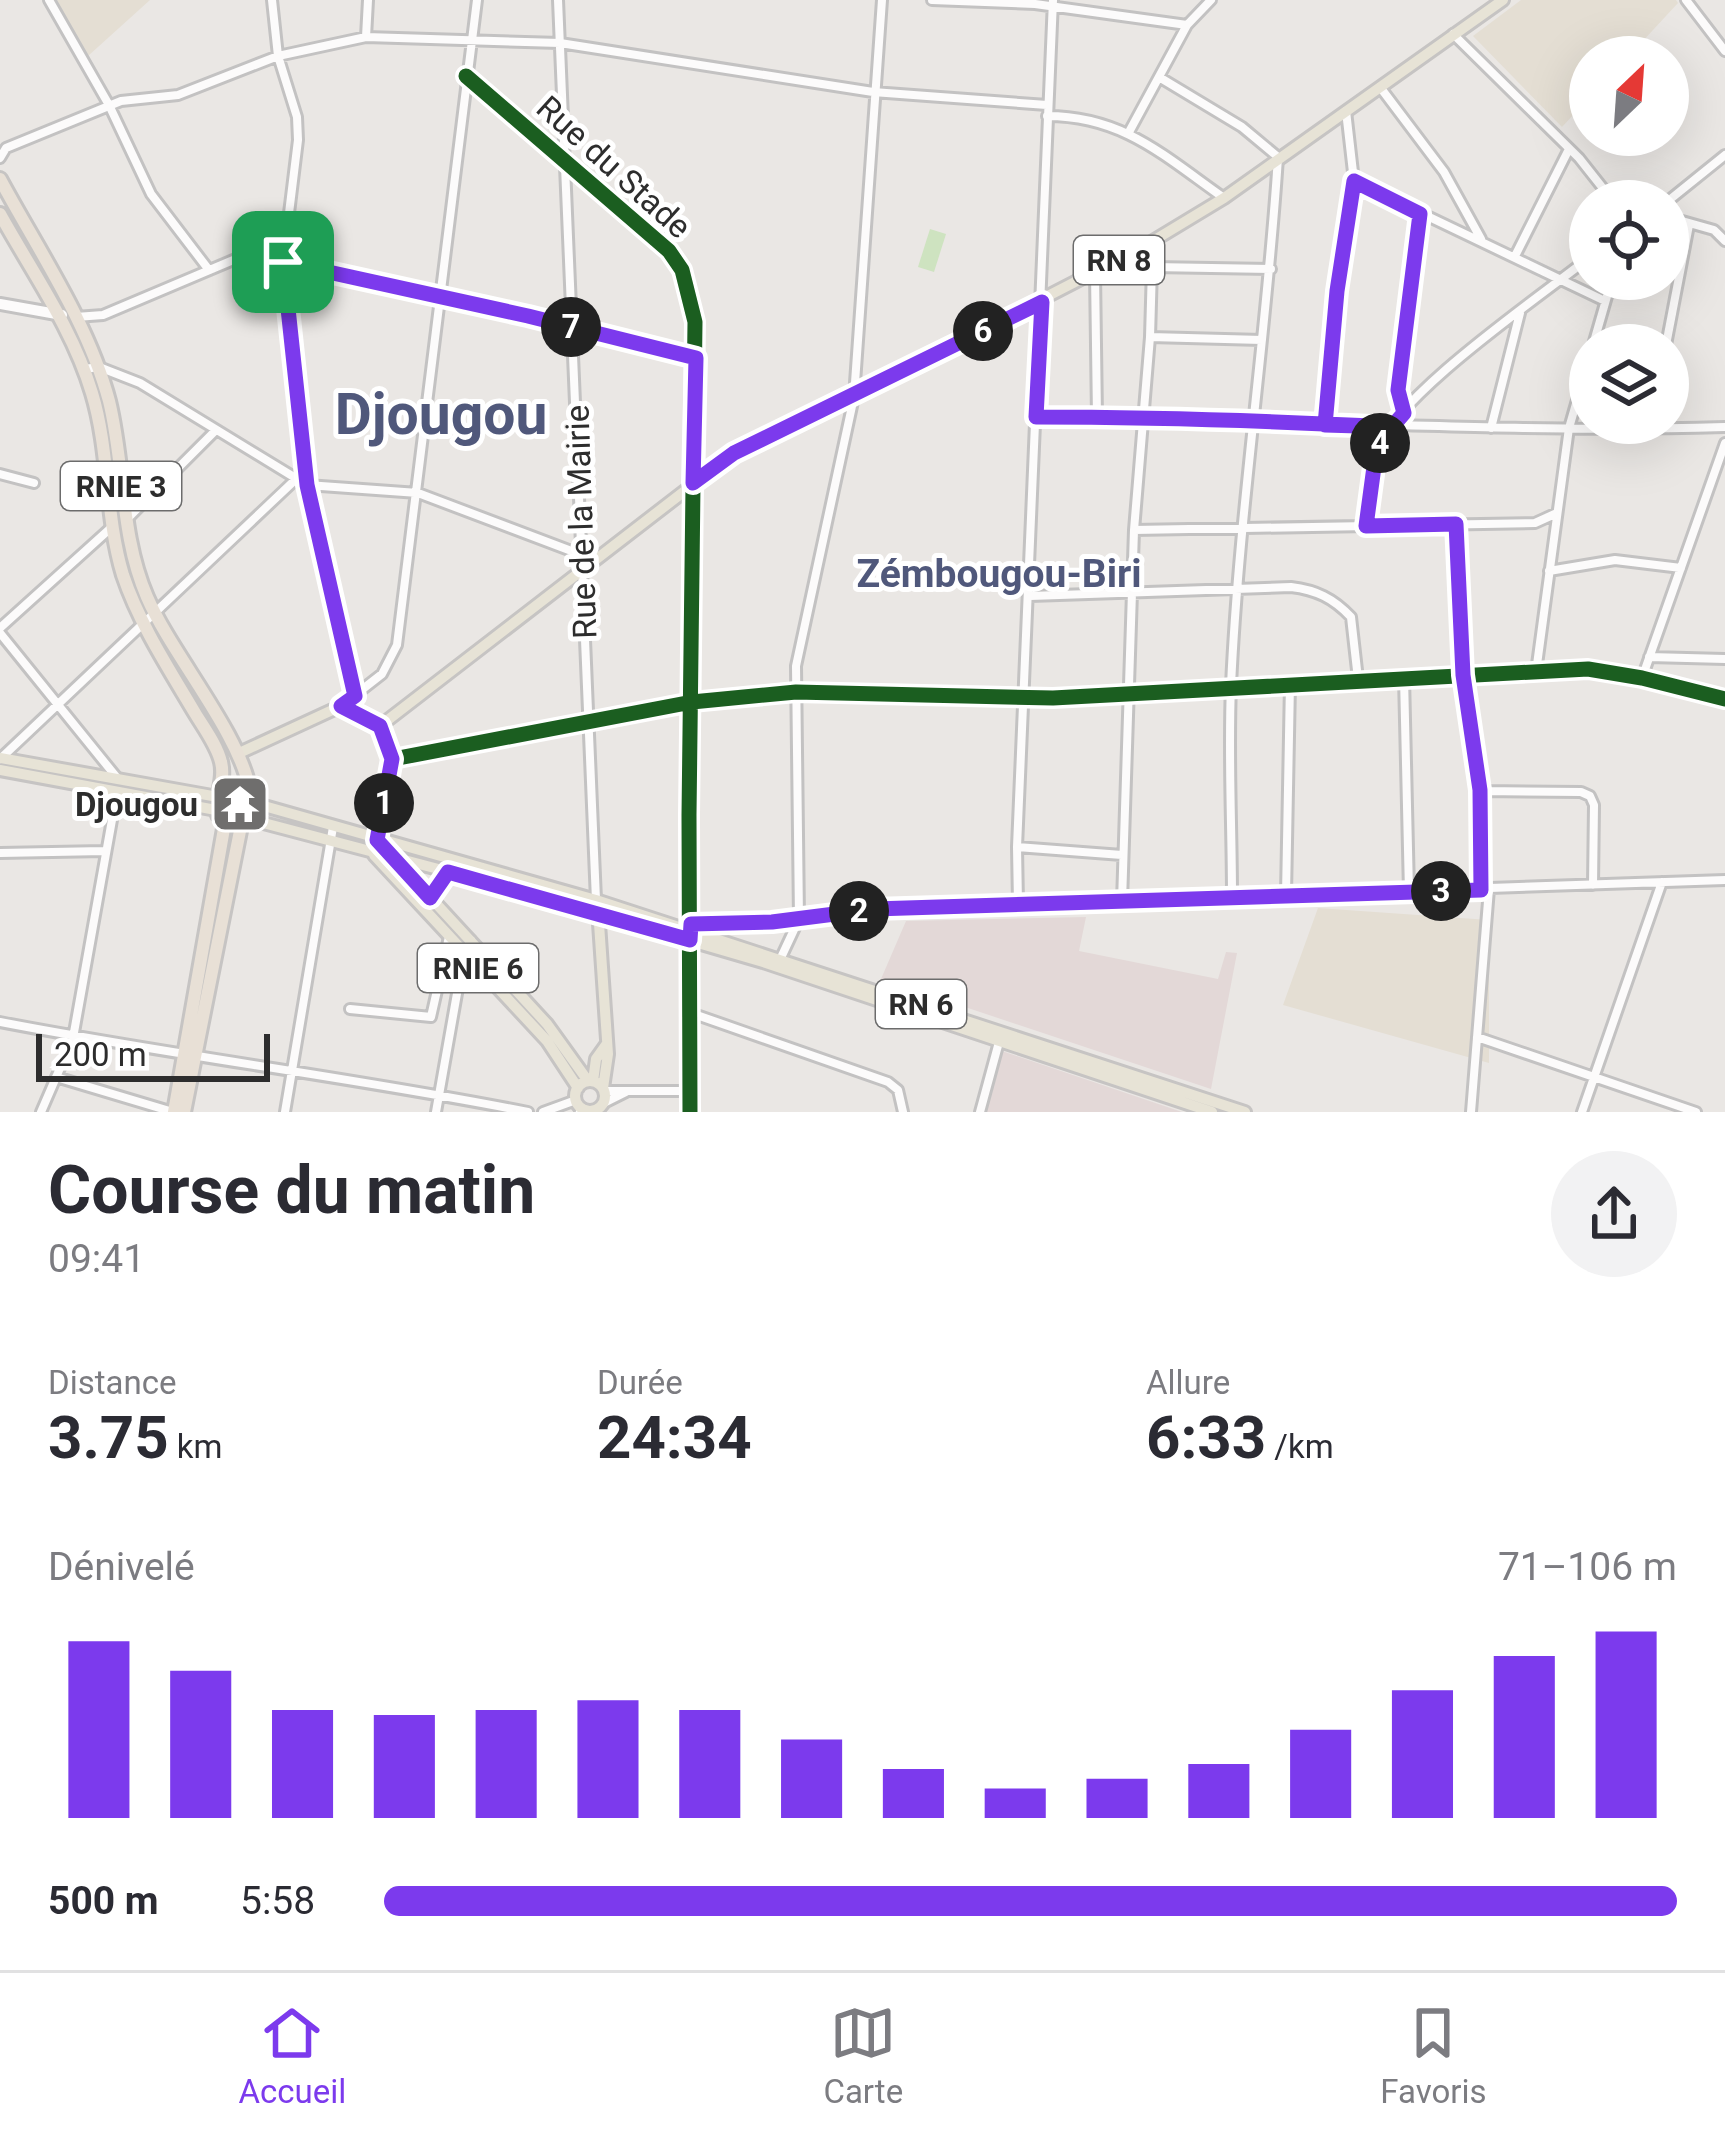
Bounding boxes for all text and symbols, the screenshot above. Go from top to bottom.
north arrow [1569,36,1689,156]
map controls [1569,36,1689,444]
street label: Rue du Stade [529,88,699,246]
button: locate [1569,180,1689,300]
pin [232,211,334,313]
icon: arrive [250,229,316,295]
road number: RN 8 [1074,236,1164,284]
pin: 7 [541,297,601,357]
pin: 6 [953,301,1013,361]
text: 7 [562,307,580,346]
text: 6 [974,311,992,350]
button: layers [1569,324,1689,444]
district label: Djougou [335,381,547,448]
street label: Rue de la Mairie [557,404,605,640]
pin: 4 [1350,413,1410,473]
text: 4 [1371,423,1389,462]
road number: RNIE 3 [61,462,181,510]
district label: Zémbougou-Biri [856,551,1142,597]
temple icon: Djougou [209,773,271,835]
pin: 1 [354,773,414,833]
text: 1 [375,783,393,822]
place label: Djougou [75,785,198,824]
pin: 3 [1411,861,1471,921]
text: 3 [1432,871,1450,910]
pin: 2 [829,881,889,941]
text: 2 [850,891,868,930]
road number: RNIE 6 [418,944,538,992]
road number: RN 6 [876,980,966,1028]
scale bar [36,1028,270,1081]
text: 200 m [54,1035,147,1074]
button: share [1551,1151,1677,1277]
text: Course du matin [48,1152,535,1229]
text: 09:41 [48,1236,145,1282]
text: Distance [48,1363,176,1402]
text: Durée [597,1363,683,1402]
text: Allure [1146,1363,1230,1402]
text: 3.75 [48,1402,169,1473]
text: 24:34 [597,1402,752,1473]
text: 6:33 [1146,1402,1266,1473]
text: km [169,1427,223,1466]
text: /km [1266,1427,1334,1466]
text: Dénivelé [48,1544,195,1590]
text: 71–106 m [1498,1544,1677,1590]
text: 500 m [48,1878,159,1924]
text: 5:58 [240,1878,315,1924]
tab: Accueil [239,2000,346,2111]
tab: Carte [823,2000,903,2111]
tab: Favoris [1380,2000,1486,2111]

